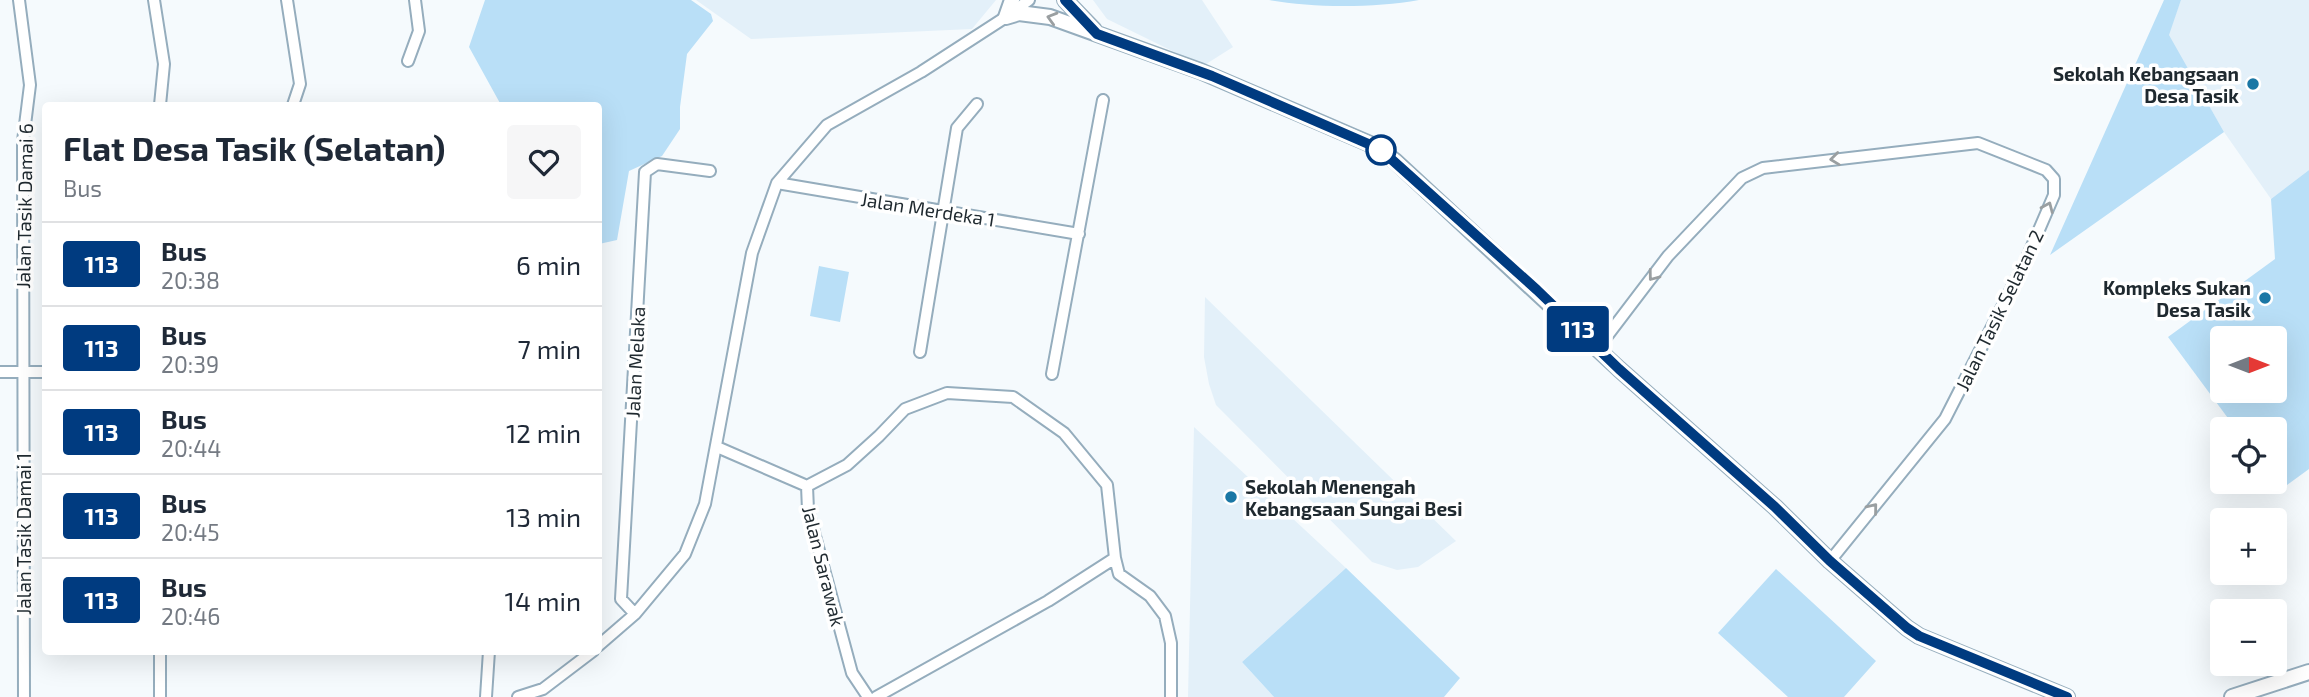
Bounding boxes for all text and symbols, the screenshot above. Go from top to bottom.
one-way arrow [1047,12,1059,27]
place label: Sekolah Kebangsaan Desa Tasik [2053,62,2239,107]
marker: Sekolah Kebangsaan Desa Tasik [2245,76,2261,92]
street label: Jalan Tasik Damai 6 [11,123,37,289]
button: heart [507,125,581,199]
text: Flat Desa Tasik (Selatan) [63,128,445,168]
unlabelled marker [1366,135,1396,165]
one-way arrow [1829,152,1841,167]
text: Bus [63,174,102,202]
street label: Jalan Merdeka 1 [859,187,997,231]
one-way arrow [2040,202,2054,214]
street label: Jalan Tasik Selatan 2 [1950,226,2048,394]
text: Bus [161,235,207,266]
text: 113 [84,249,119,278]
text: 6 min [516,249,581,280]
text: 20:38 [161,266,220,294]
one-way arrow [1649,268,1662,280]
place label: Kompleks Sukan Desa Tasik [2103,276,2251,321]
marker: Kompleks Sukan Desa Tasik [2257,290,2273,306]
street label: Jalan Melaka [621,306,649,418]
line badge: 113 [1538,306,1618,352]
text: 113 [1561,314,1595,343]
text: Bus [161,319,207,350]
north arrow [2210,326,2287,402]
map controls [2210,326,2287,676]
text: 113 [84,333,119,362]
text: 7 min [518,333,581,364]
text: 20:39 [161,350,219,378]
text: Bus [161,403,207,434]
text: 113 [84,417,119,446]
text: 12 min [506,417,581,448]
button: locate [2210,417,2287,494]
text: 20:44 [161,434,222,462]
street label: Jalan Tasik Damai 1 [12,453,35,615]
place label: Sekolah Menengah Kebangsaan Sungai Besi [1245,475,1462,520]
text: Bus [161,487,207,518]
marker: Sekolah Menengah Kebangsaan Sungai Besi [1223,489,1239,505]
text: 113 [84,501,119,530]
text: 13 min [506,501,581,532]
street label: Jalan Sarawak [798,503,850,629]
one-way arrow [1865,503,1878,516]
button: + [2210,508,2287,585]
text: 20:45 [161,518,220,546]
text: Bus [161,571,207,602]
text: 113 [84,585,119,614]
text: 14 min [505,585,581,616]
button: − [2210,599,2287,676]
text: 20:46 [161,602,221,630]

